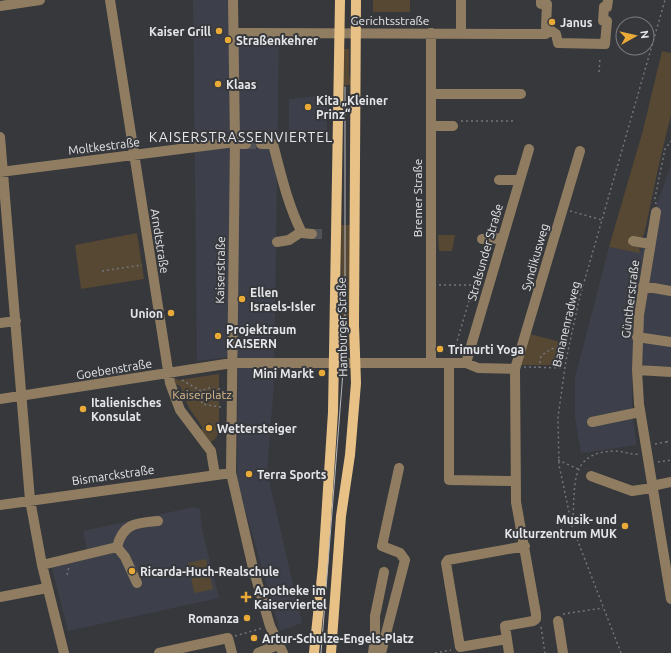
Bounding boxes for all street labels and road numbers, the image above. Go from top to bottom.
street label: Gerichtsstraße [351,14,429,27]
street label: Moltkestraße [67,135,141,157]
street label: Bremer Straße [411,159,424,237]
street label: Stralsunder Straße [465,202,505,302]
street label: Arndtstraße [148,208,172,274]
street label: Syndikusweg [519,222,551,292]
street label: Kaiserstraße [213,236,227,304]
street label: Güntherstraße [619,259,641,339]
street label: Hamburger Straße [335,277,349,377]
street label: Bananenradweg [550,280,582,368]
street label: Goebenstraße [75,357,153,381]
street label: Bismarckstraße [71,463,155,487]

